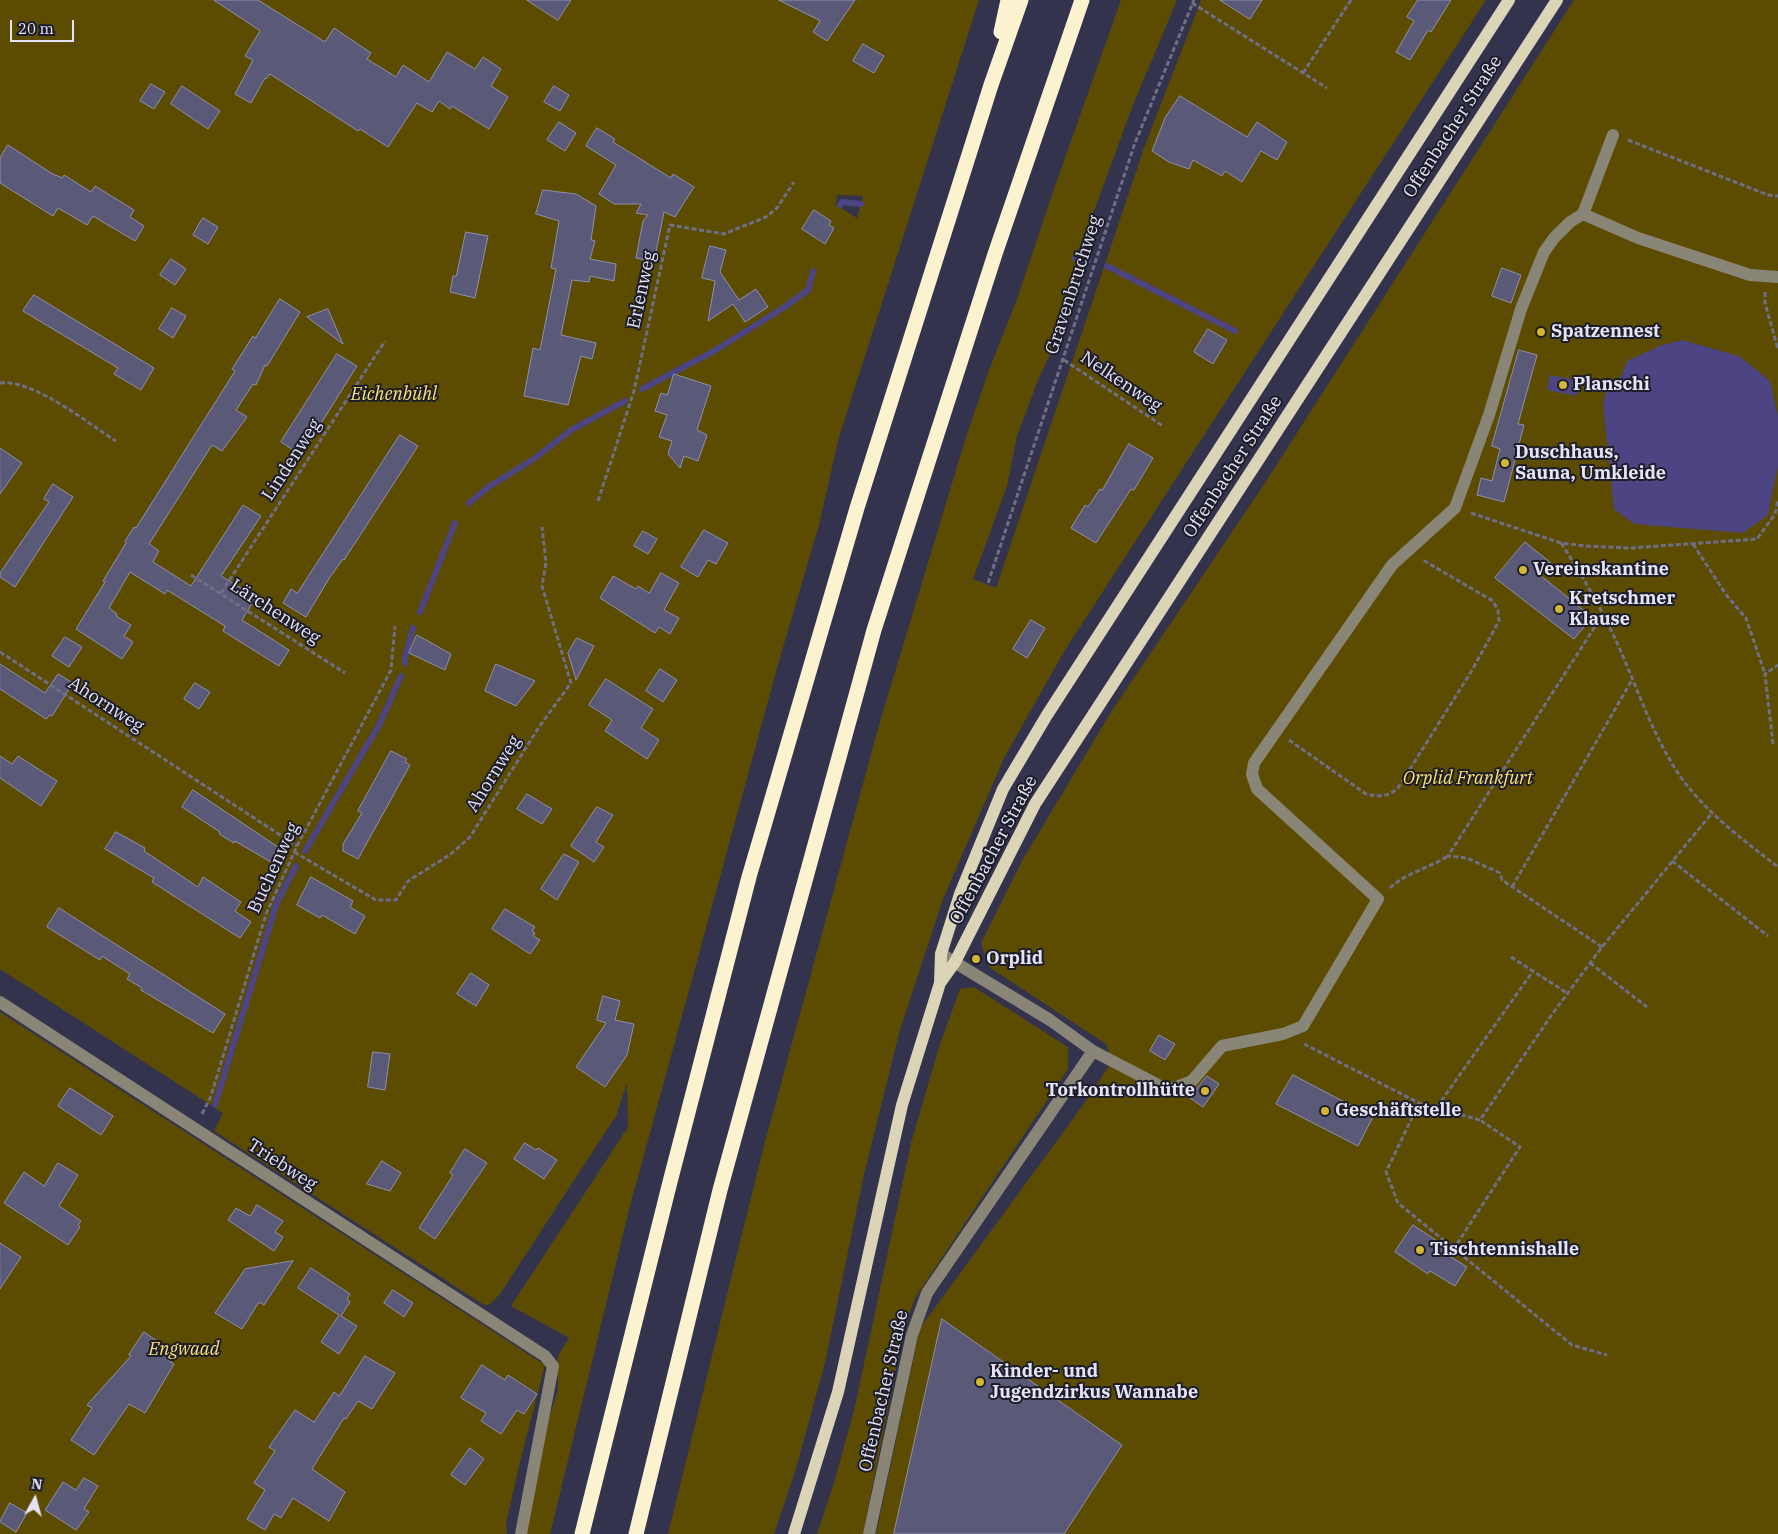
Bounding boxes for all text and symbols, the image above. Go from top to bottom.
scale bar [12,10,76,42]
text: 20 m [18,19,54,38]
street label: Offenbacher Straße [1399,52,1507,202]
street label: Gravenbruchweg [1041,213,1107,357]
street label: Erlenweg [623,249,661,331]
place label: Spatzennest [1551,321,1660,343]
marker: Spatzennest [1535,326,1547,338]
street label: Nelkenweg [1076,347,1166,417]
place label: Planschi [1573,374,1650,396]
marker: Planschi [1557,379,1569,391]
park label: Eichenbühl [351,384,437,406]
street label: Offenbacher Straße [1179,392,1287,542]
street label: Lindenweg [258,415,326,505]
place label: Duschhaus, Sauna, Umkleide [1515,442,1666,484]
marker: Duschhaus, Sauna, Umkleide [1499,457,1511,469]
place label: Vereinskantine [1533,559,1669,581]
marker: Vereinskantine [1517,564,1529,576]
street label: Lärchenweg [226,575,324,649]
place label: Kretschmer Klause [1569,588,1675,630]
marker: Kretschmer Klause [1553,603,1565,615]
street label: Ahornweg [64,672,148,738]
street label: Ahornweg [462,732,526,816]
park label: Orplid Frankfurt [1403,768,1533,790]
street label: Offenbacher Straße [946,772,1042,928]
street label: Buchenweg [244,819,304,917]
place label: Orplid [986,948,1043,970]
marker: Orplid [970,953,982,965]
place label: Torkontrollhütte [1046,1080,1195,1102]
marker: Torkontrollhütte [1199,1085,1211,1097]
place label: Geschäftstelle [1335,1100,1461,1122]
marker: Geschäftstelle [1319,1105,1331,1117]
street label: Triebweg [243,1134,321,1196]
place label: Tischtennishalle [1430,1239,1579,1261]
marker: Tischtennishalle [1414,1244,1426,1256]
street label: Offenbacher Straße [855,1308,913,1474]
park label: Engwaad [149,1339,219,1361]
place label: Kinder- und Jugendzirkus Wannabe [990,1361,1198,1404]
marker: Kinder- und Jugendzirkus Wannabe [974,1376,986,1388]
north arrow [10,1474,60,1524]
text: N [30,1475,43,1494]

